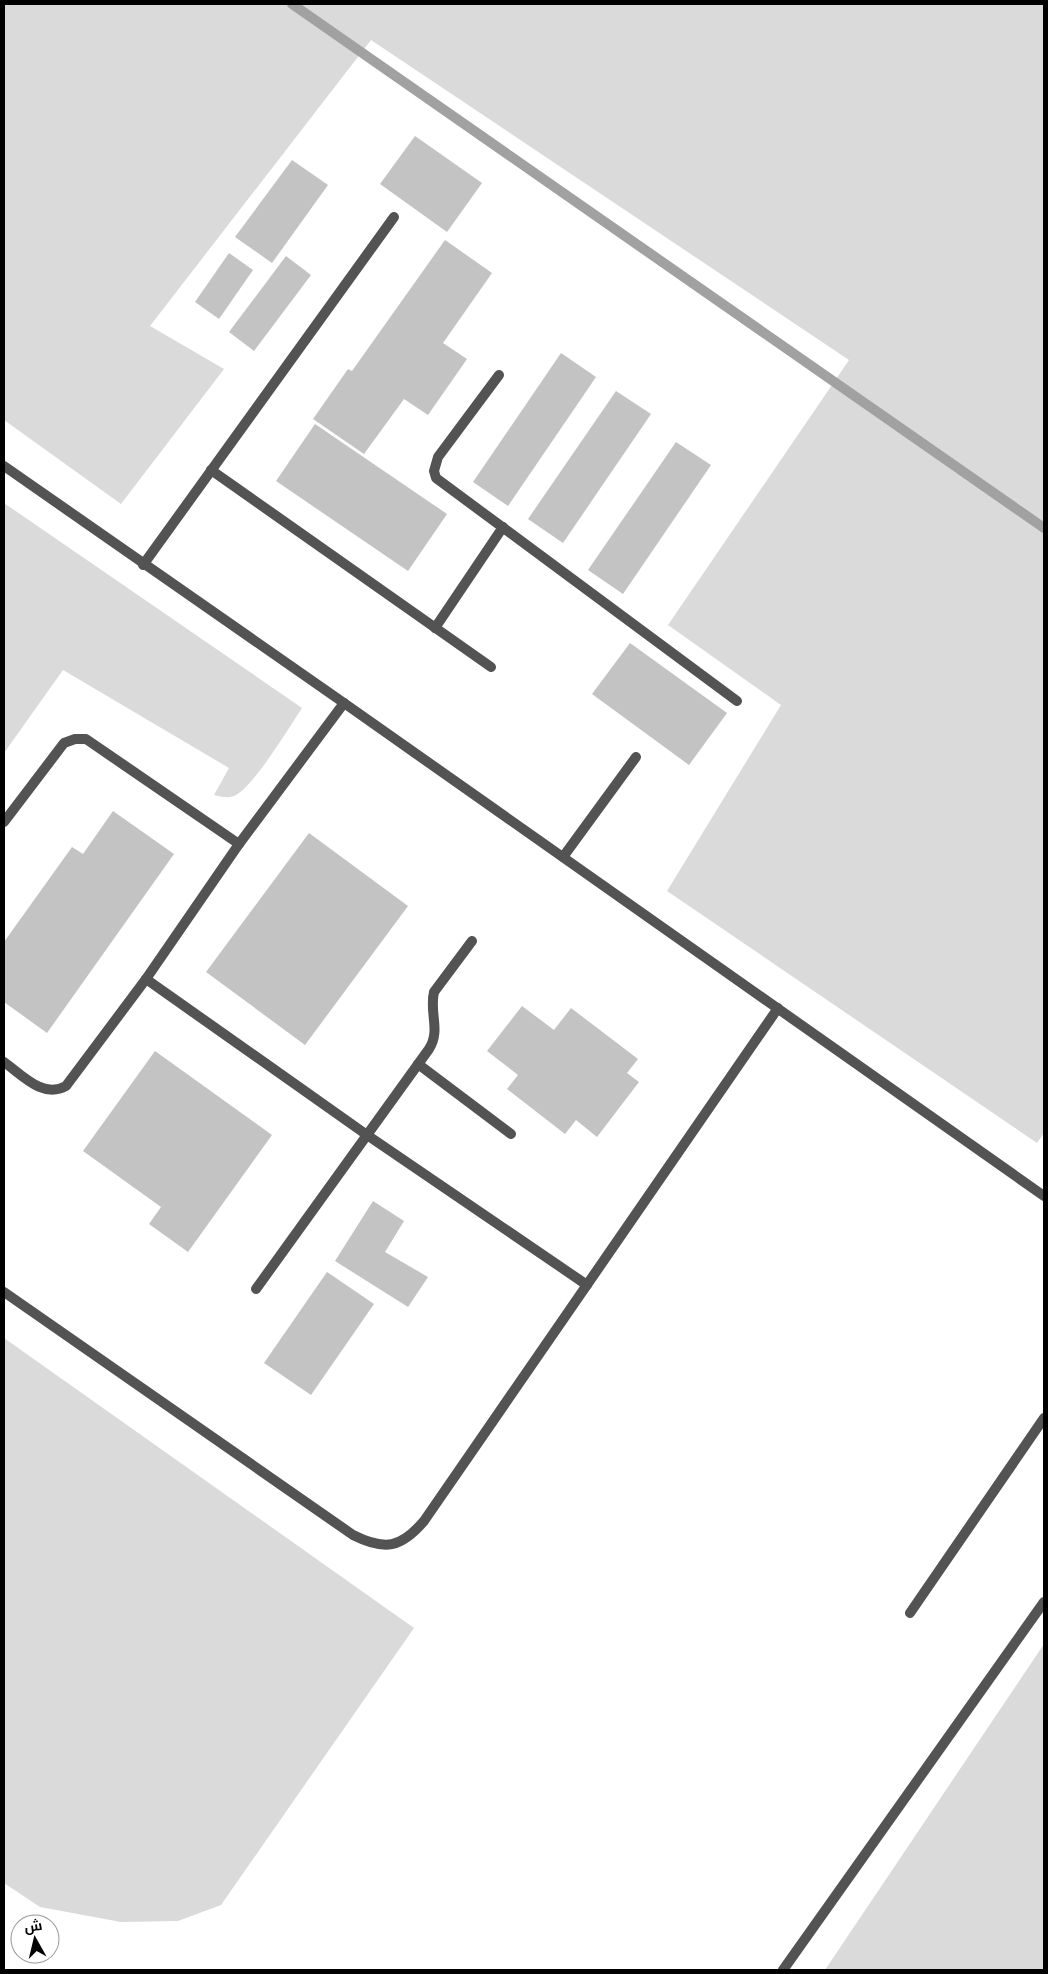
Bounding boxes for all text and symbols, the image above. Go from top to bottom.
north arrow [10,1914,60,1964]
text: ش [23,1917,43,1936]

